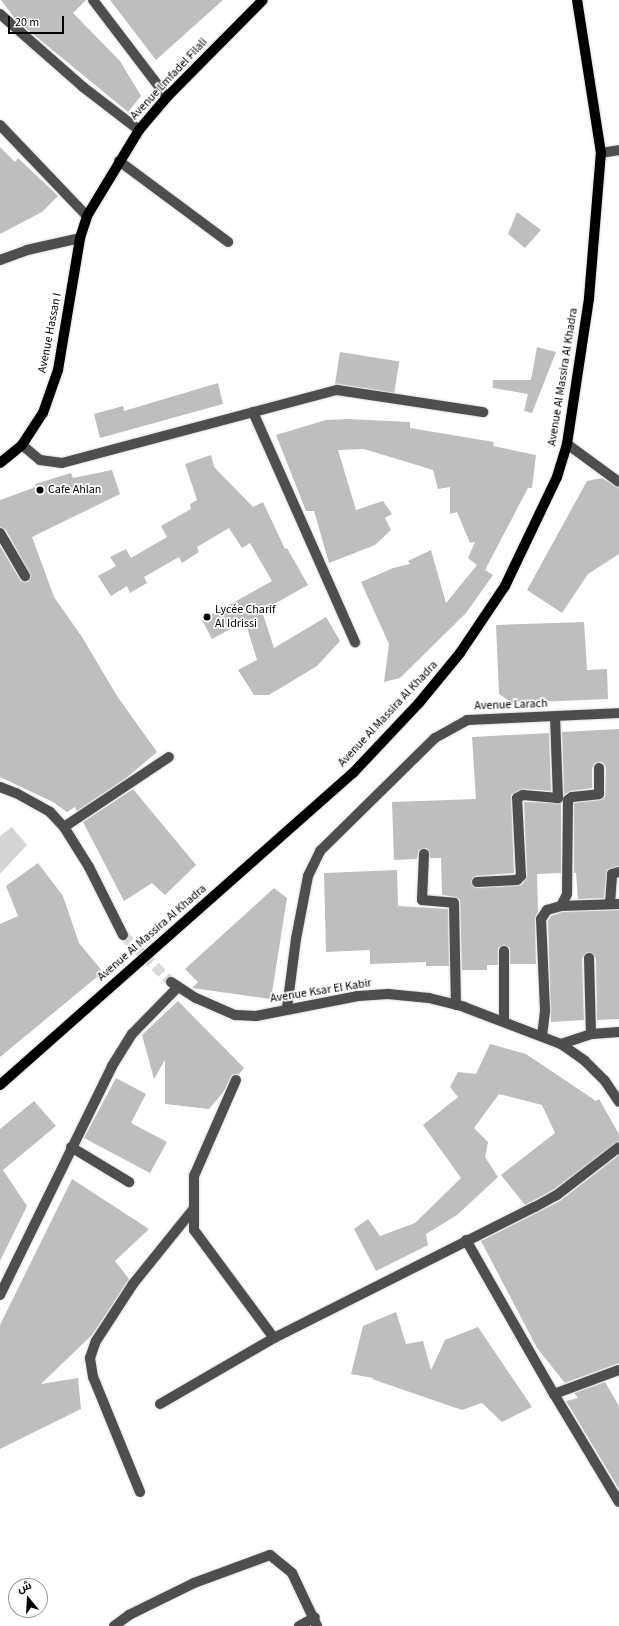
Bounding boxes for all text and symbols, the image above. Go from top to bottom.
scale bar [10,8,66,34]
text: 20 m [15,14,39,31]
street label: Avenue Lmfadel Filali [127,35,211,123]
street label: Avenue Hassan I [35,292,65,374]
street label: Avenue Al Massira Al Khadra [545,307,581,447]
place label: Cafe Ahlan [48,483,101,497]
marker: Cafe Ahlan [35,485,45,495]
place label: Lycée Charif Al Idrissi [215,603,276,631]
marker: Lycée Charif Al Idrissi [202,612,212,622]
street label: Avenue Al Massira Al Khadra [335,658,441,770]
street label: Avenue Larach [474,697,548,713]
street label: Avenue Al Massira Al Khadra [95,882,209,984]
street label: Avenue Ksar El Kabir [269,976,373,1006]
north arrow [8,1578,48,1618]
text: ش [15,1578,33,1596]

